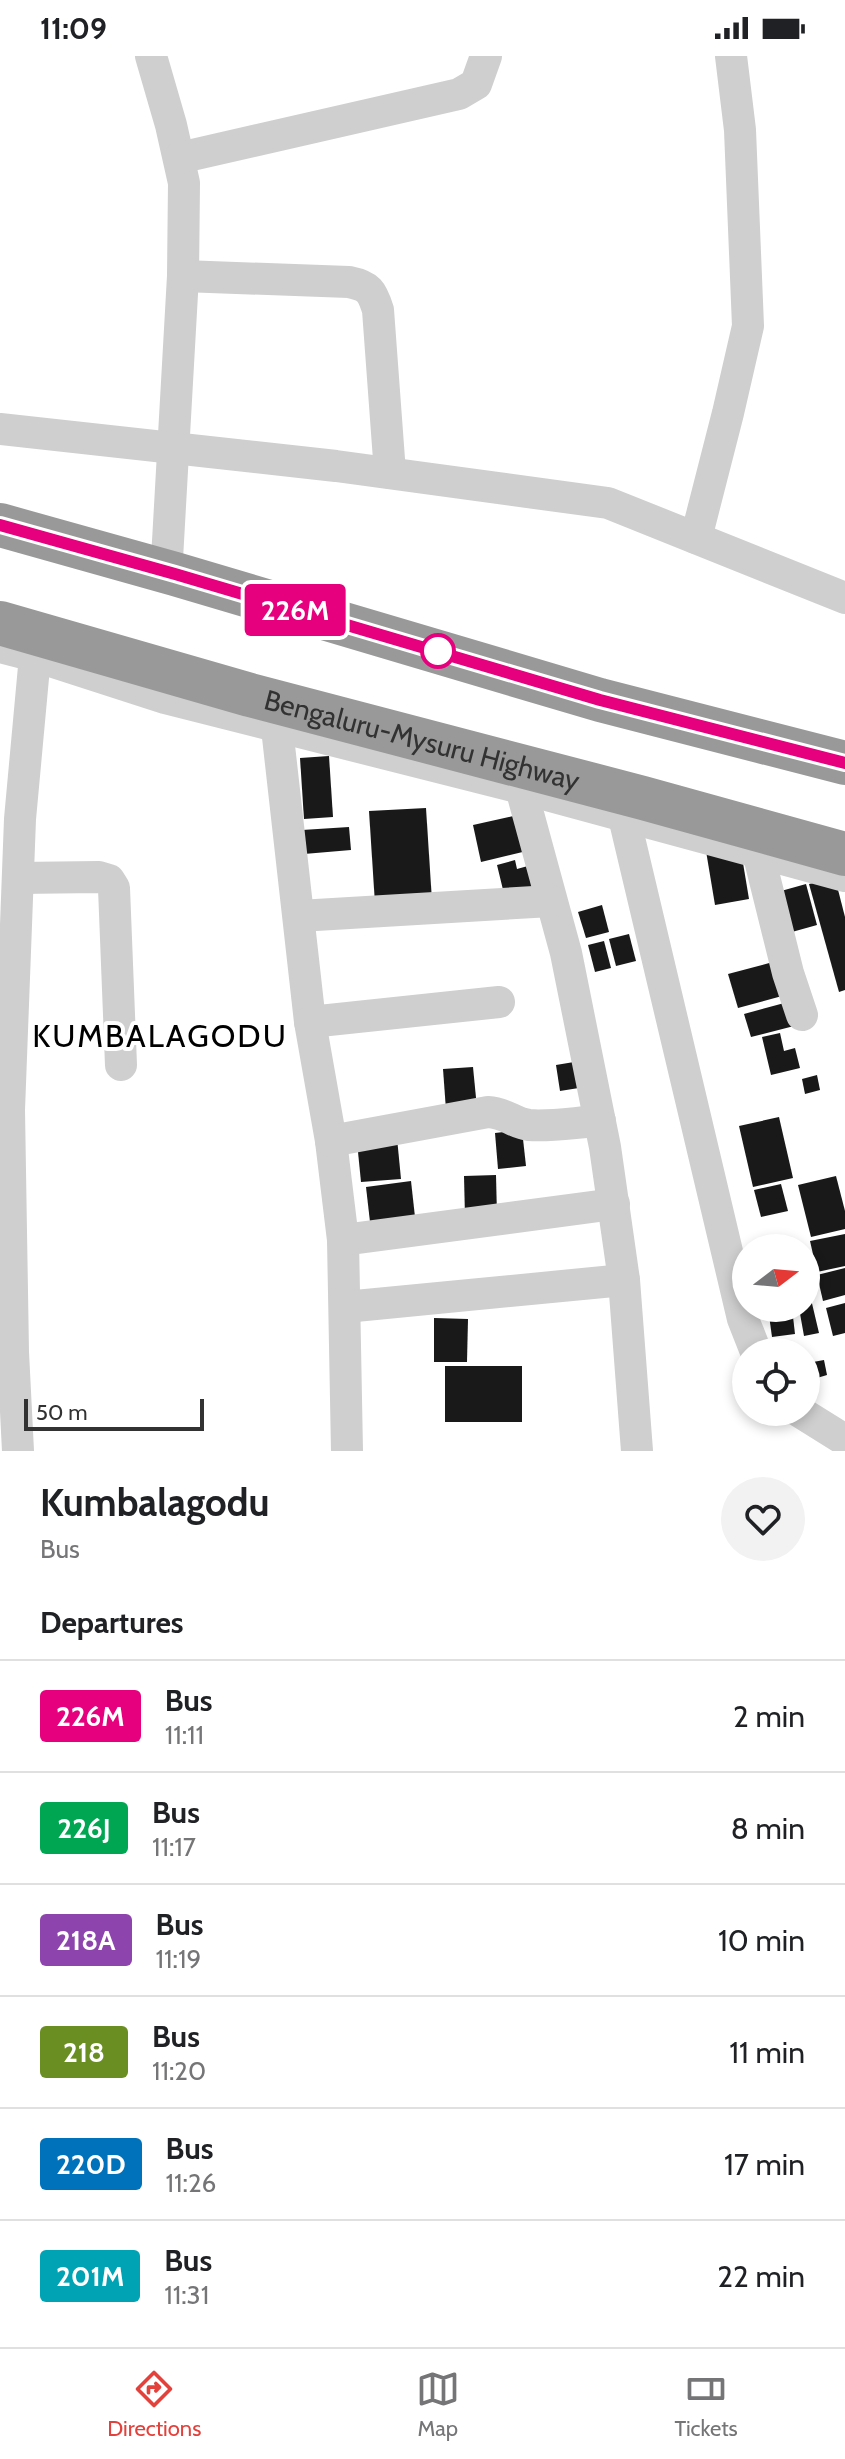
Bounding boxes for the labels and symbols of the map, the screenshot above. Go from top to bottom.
line badge: 226M [239,584,351,636]
unlabelled marker [421,634,455,668]
street label: Bengaluru-Mysuru Highway [261,682,583,798]
district label: KUMBALAGODU [32,1016,288,1055]
north arrow [732,1234,820,1322]
scale bar [24,1395,204,1431]

